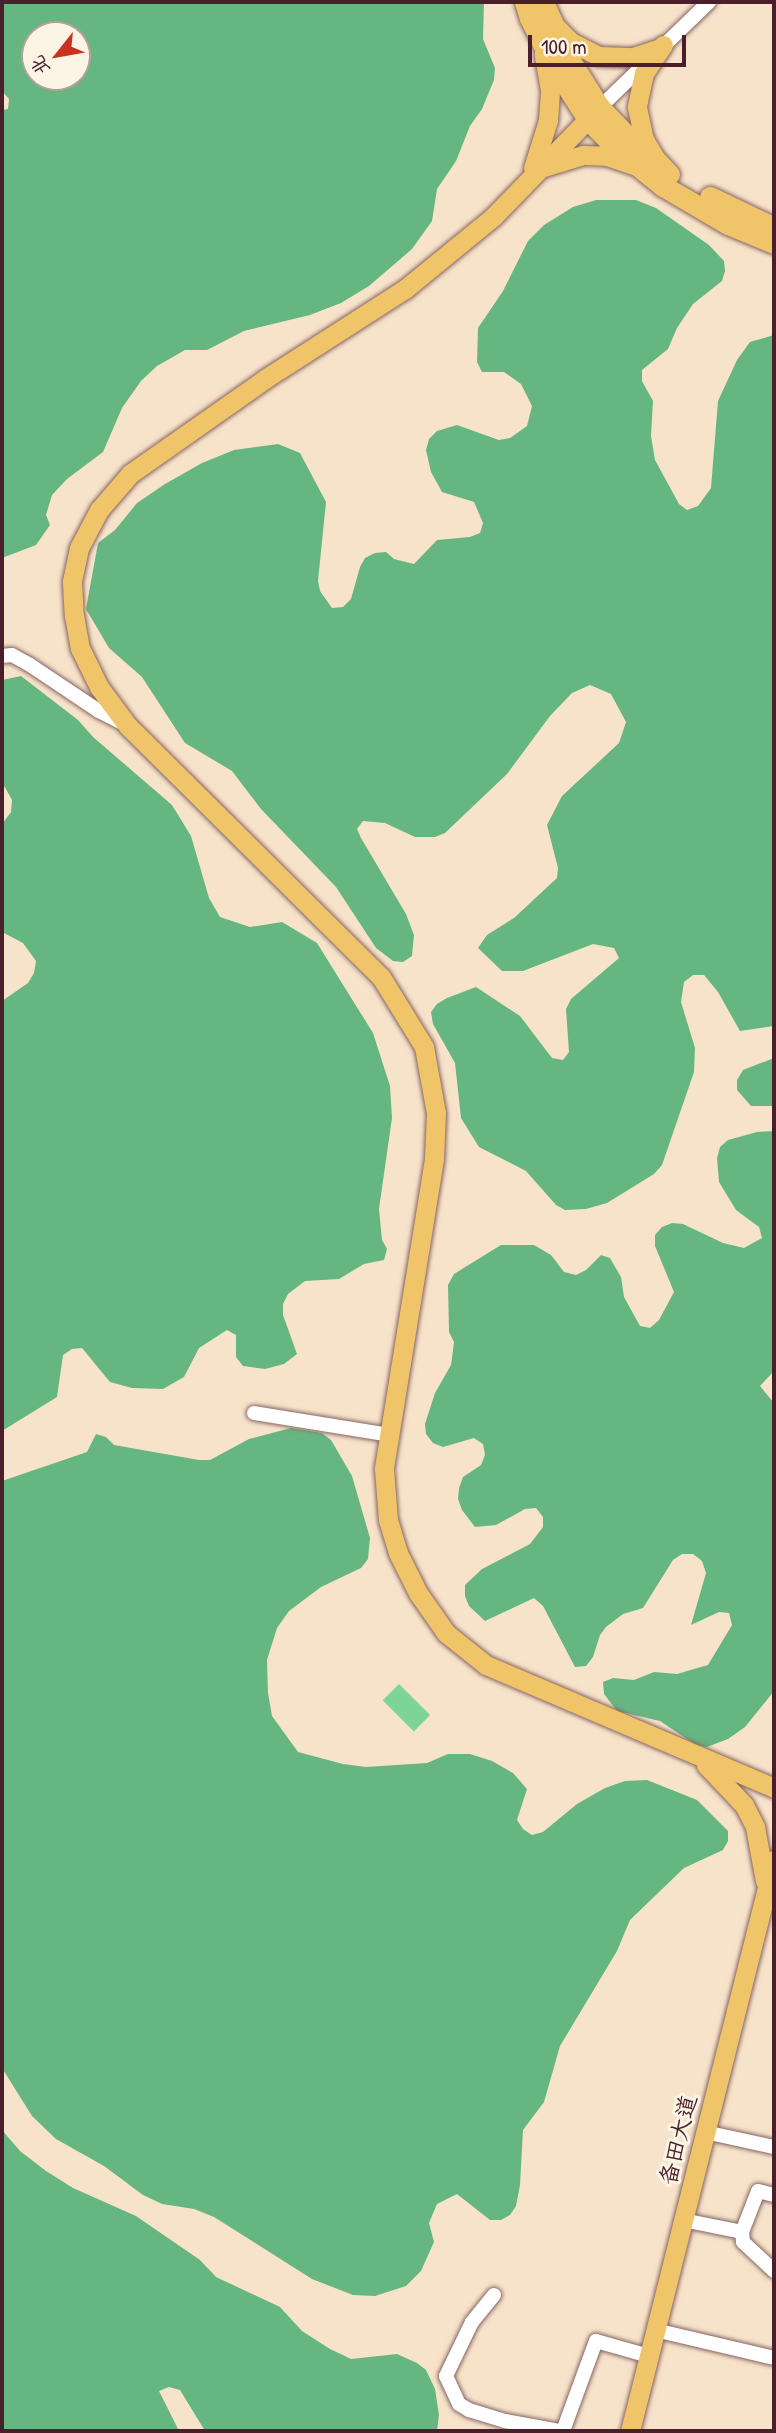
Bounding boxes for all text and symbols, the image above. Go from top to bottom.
north arrow [21,21,91,91]
scale bar [531,21,688,65]
text: 100 m [541,32,587,61]
text: 北 [24,51,56,81]
street label: 备田大道 [653,2092,703,2188]

